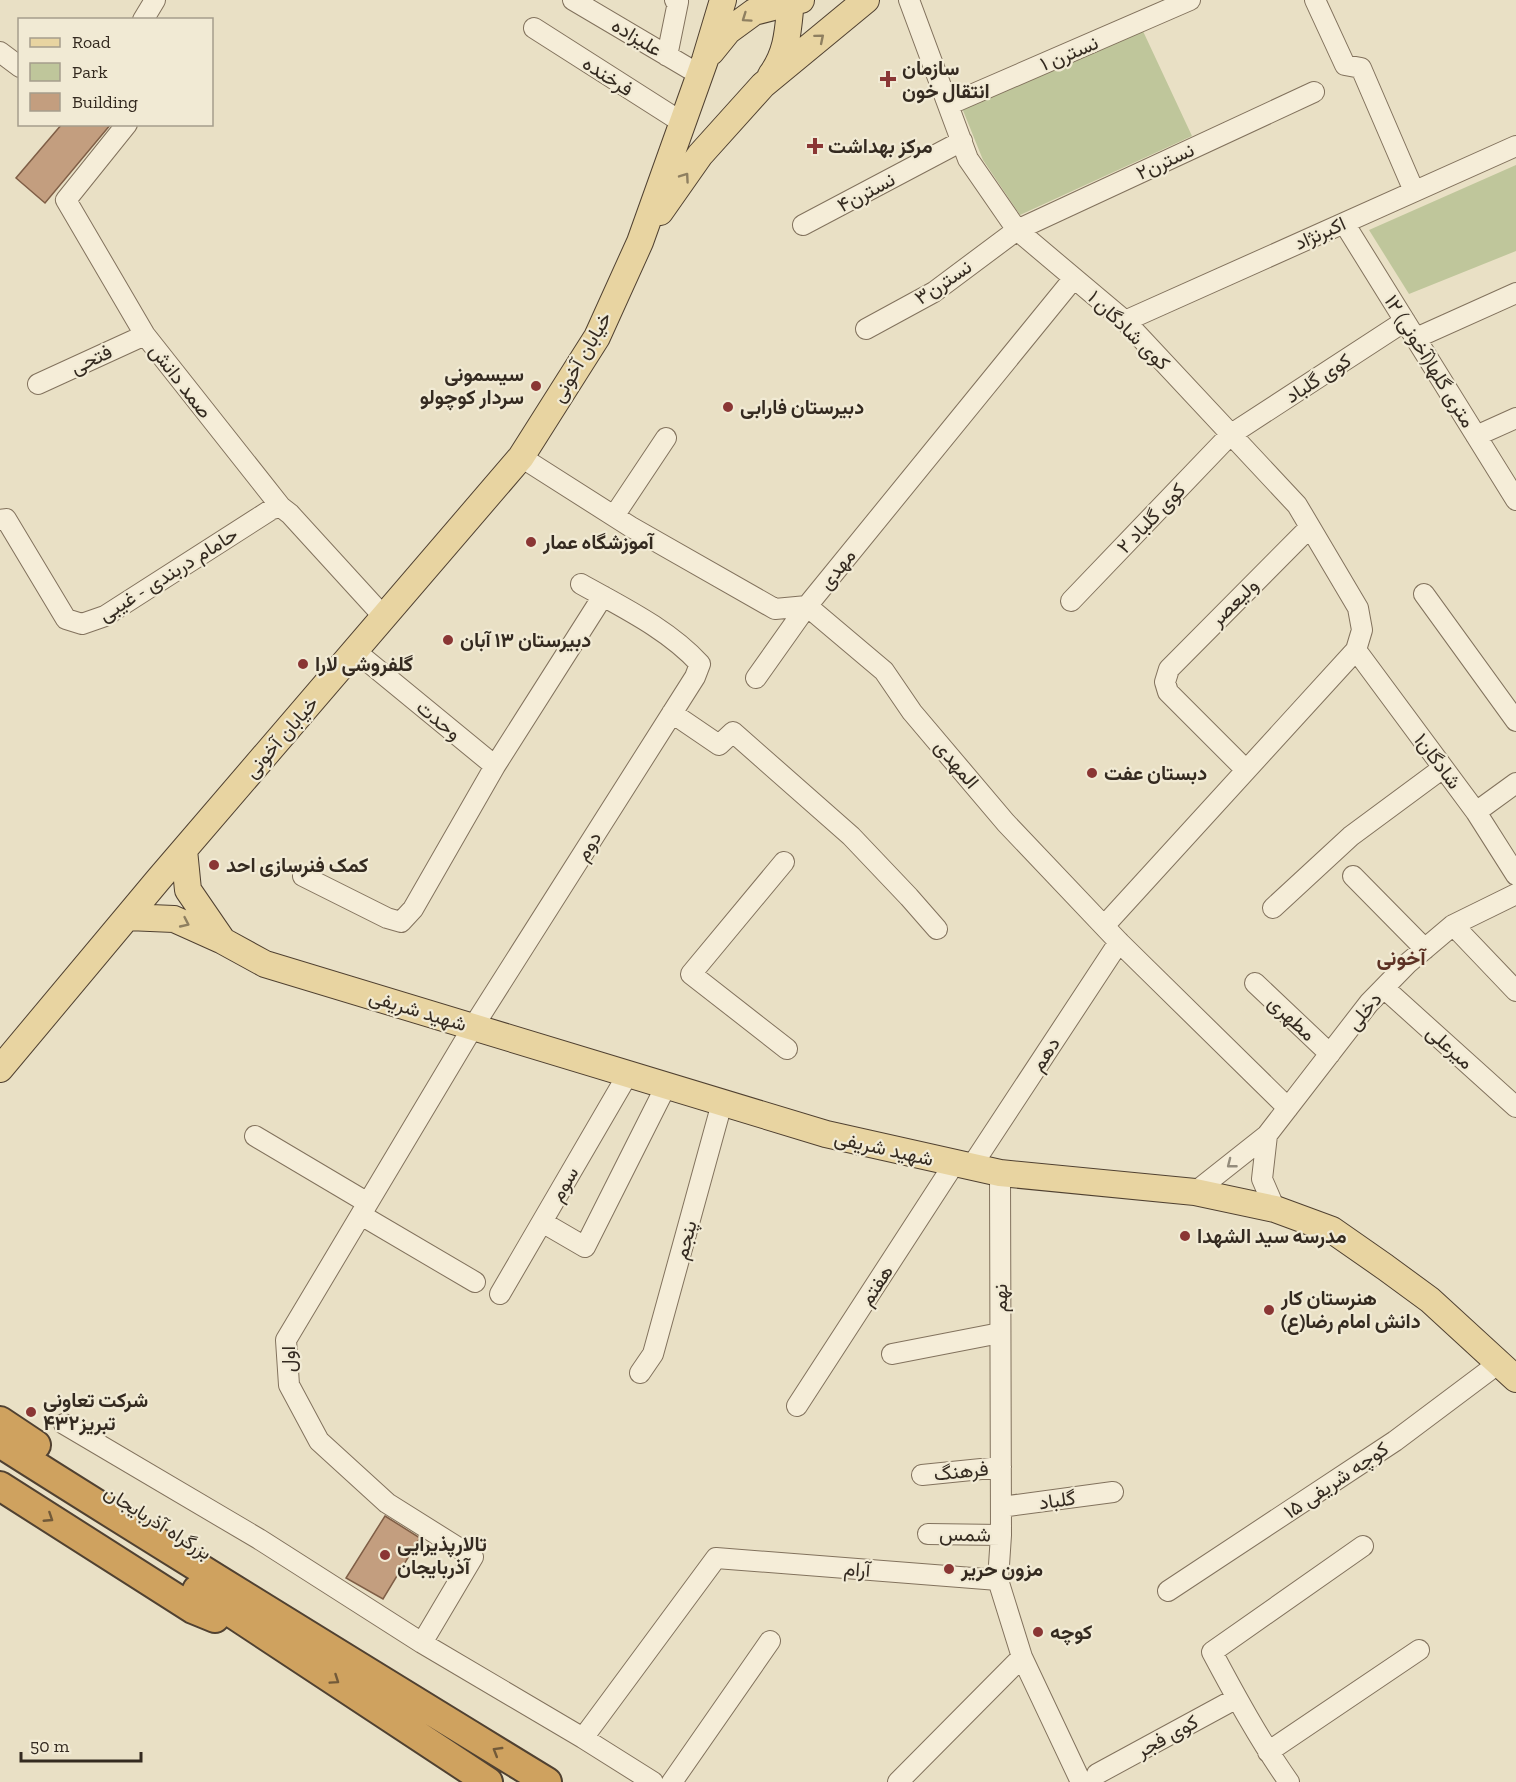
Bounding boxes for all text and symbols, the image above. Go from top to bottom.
one-way arrow [742,11,753,22]
street label: علیزاده [607,13,667,62]
legend [18,18,213,126]
street label: نسترن ۱ [1036,30,1102,77]
text: Road [72,31,111,53]
one-way arrow [814,34,825,45]
street label: فرخنده [578,51,638,102]
place label: سازمان انتقال خون [902,56,990,104]
text: Park [72,61,108,83]
marker: سازمان انتقال خون [879,70,897,88]
text: Building [72,91,138,113]
place label: مرکز بهداشت [828,134,933,159]
marker: مرکز بهداشت [806,137,824,155]
street label: نسترن۲ [1132,137,1198,186]
street label: نسترن۴ [833,167,899,218]
one-way arrow [678,172,689,183]
street label: اکبرنژاد [1291,211,1350,256]
street label: نسترن۳ [910,254,977,311]
street label: کوی شادگان ۱ [1082,285,1175,376]
street label: ۱۲ متری گلها(آخونی) [1379,290,1480,432]
street label: خیابان آخونی [545,307,617,407]
street label: فتحی [66,339,116,379]
street label: صمد دانش [144,339,218,423]
street label: کوی گلباد [1281,348,1356,409]
place label: سیسمونی سردار کوچولو [420,362,524,411]
marker: سیسمونی سردار کوچولو [529,379,543,393]
place label: دبیرستان فارابی [740,395,864,420]
marker: دبیرستان فارابی [721,400,735,414]
street label: کوی گلباد ۲ [1112,478,1191,559]
street label: حامام دربندی - غیبی [94,521,243,627]
place label: آموزشگاه عمار [542,530,656,555]
marker: آموزشگاه عمار [524,535,538,549]
street label: مهدی [813,544,861,595]
street label: ولیعصر [1204,573,1264,633]
place label: دبیرستان ۱۳ آبان [460,628,591,653]
marker: دبیرستان ۱۳ آبان [441,633,455,647]
place label: گلفروشی لارا [315,652,413,677]
marker: گلفروشی لارا [296,657,310,671]
street label: خیابان آخونی [239,691,324,784]
street label: وحدت [411,695,466,746]
street label: شادگان۱ [1409,728,1467,794]
street label: المهدی [929,735,984,794]
place label: دبستان عفت [1104,761,1207,785]
marker: دبستان عفت [1085,766,1099,780]
street label: دوم [570,827,607,866]
place label: کمک فنرسازی احد [226,853,368,878]
marker: کمک فنرسازی احد [207,858,221,872]
one-way arrow [178,916,189,928]
district label: آخونی [1376,945,1427,971]
street label: شهید شریفی [366,984,470,1037]
street label: دخلی [1341,987,1387,1035]
street label: مطهری [1263,990,1321,1047]
street label: میرعلی [1421,1020,1478,1075]
street label: دهم [1025,1032,1066,1076]
street label: شهید شریفی [832,1125,936,1172]
one-way arrow [1227,1156,1238,1167]
street label: سوم [544,1162,584,1206]
street label: پنجم [668,1218,704,1263]
place label: مدرسه سید الشهدا [1197,1224,1347,1249]
marker: مدرسه سید الشهدا [1178,1229,1192,1243]
street label: هفتم [854,1260,899,1310]
street label: نهم [988,1284,1013,1312]
place label: هنرستان کار دانش امام رضا(ع) [1280,1286,1421,1335]
marker: هنرستان کار دانش امام رضا(ع) [1262,1303,1276,1317]
street label: اول [276,1346,301,1372]
place label: شرکت تعاونی ۴۳۲تبریز [43,1388,148,1436]
marker: شرکت تعاونی ۴۳۲تبریز [24,1405,38,1419]
street label: کوچه شریفی ۱۵ [1279,1436,1394,1525]
street label: فرهنگ [933,1456,990,1487]
street label: بزرگراه آذربایجان [99,1479,216,1565]
street label: گلباد [1037,1486,1077,1514]
one-way arrow [43,1510,53,1522]
street label: شمس [939,1522,991,1546]
place label: تالارپذیرایی آذربایجان [397,1532,487,1580]
marker: تالارپذیرایی آذربایجان [378,1548,392,1562]
street label: آرام [843,1556,872,1583]
place label: مزون حریر [960,1557,1043,1582]
marker: مزون حریر [942,1562,956,1576]
place label: کوچه [1050,1620,1092,1646]
marker: کوچه [1031,1625,1045,1639]
one-way arrow [329,1673,340,1684]
street label: کوی فجر [1131,1709,1203,1764]
scale bar [21,1725,141,1763]
text: 50 m [30,1735,70,1757]
one-way arrow [493,1747,503,1759]

